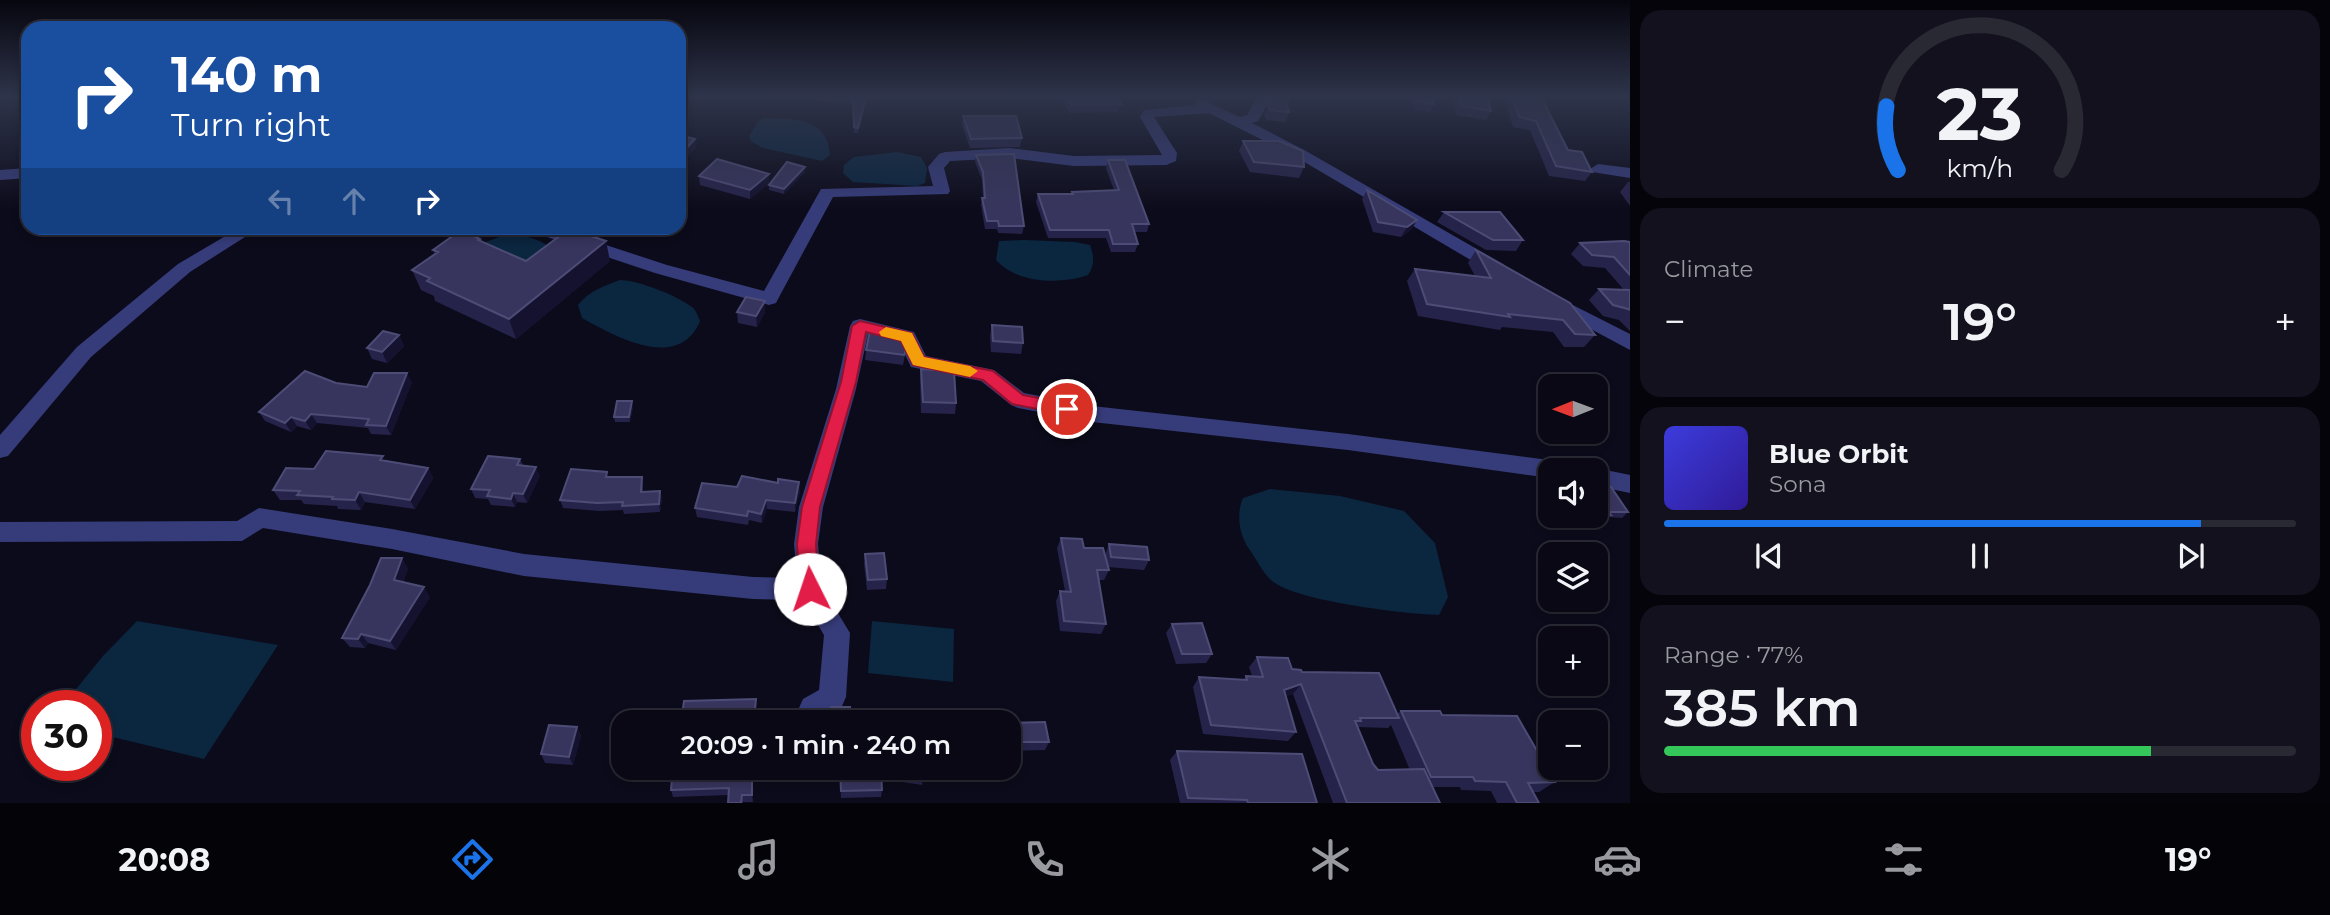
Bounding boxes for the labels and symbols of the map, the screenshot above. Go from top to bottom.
north arrow [1538,374,1608,444]
pin [1037,379,1097,439]
position arrow [773,552,847,626]
speed limit sign: 30 [21,690,112,781]

